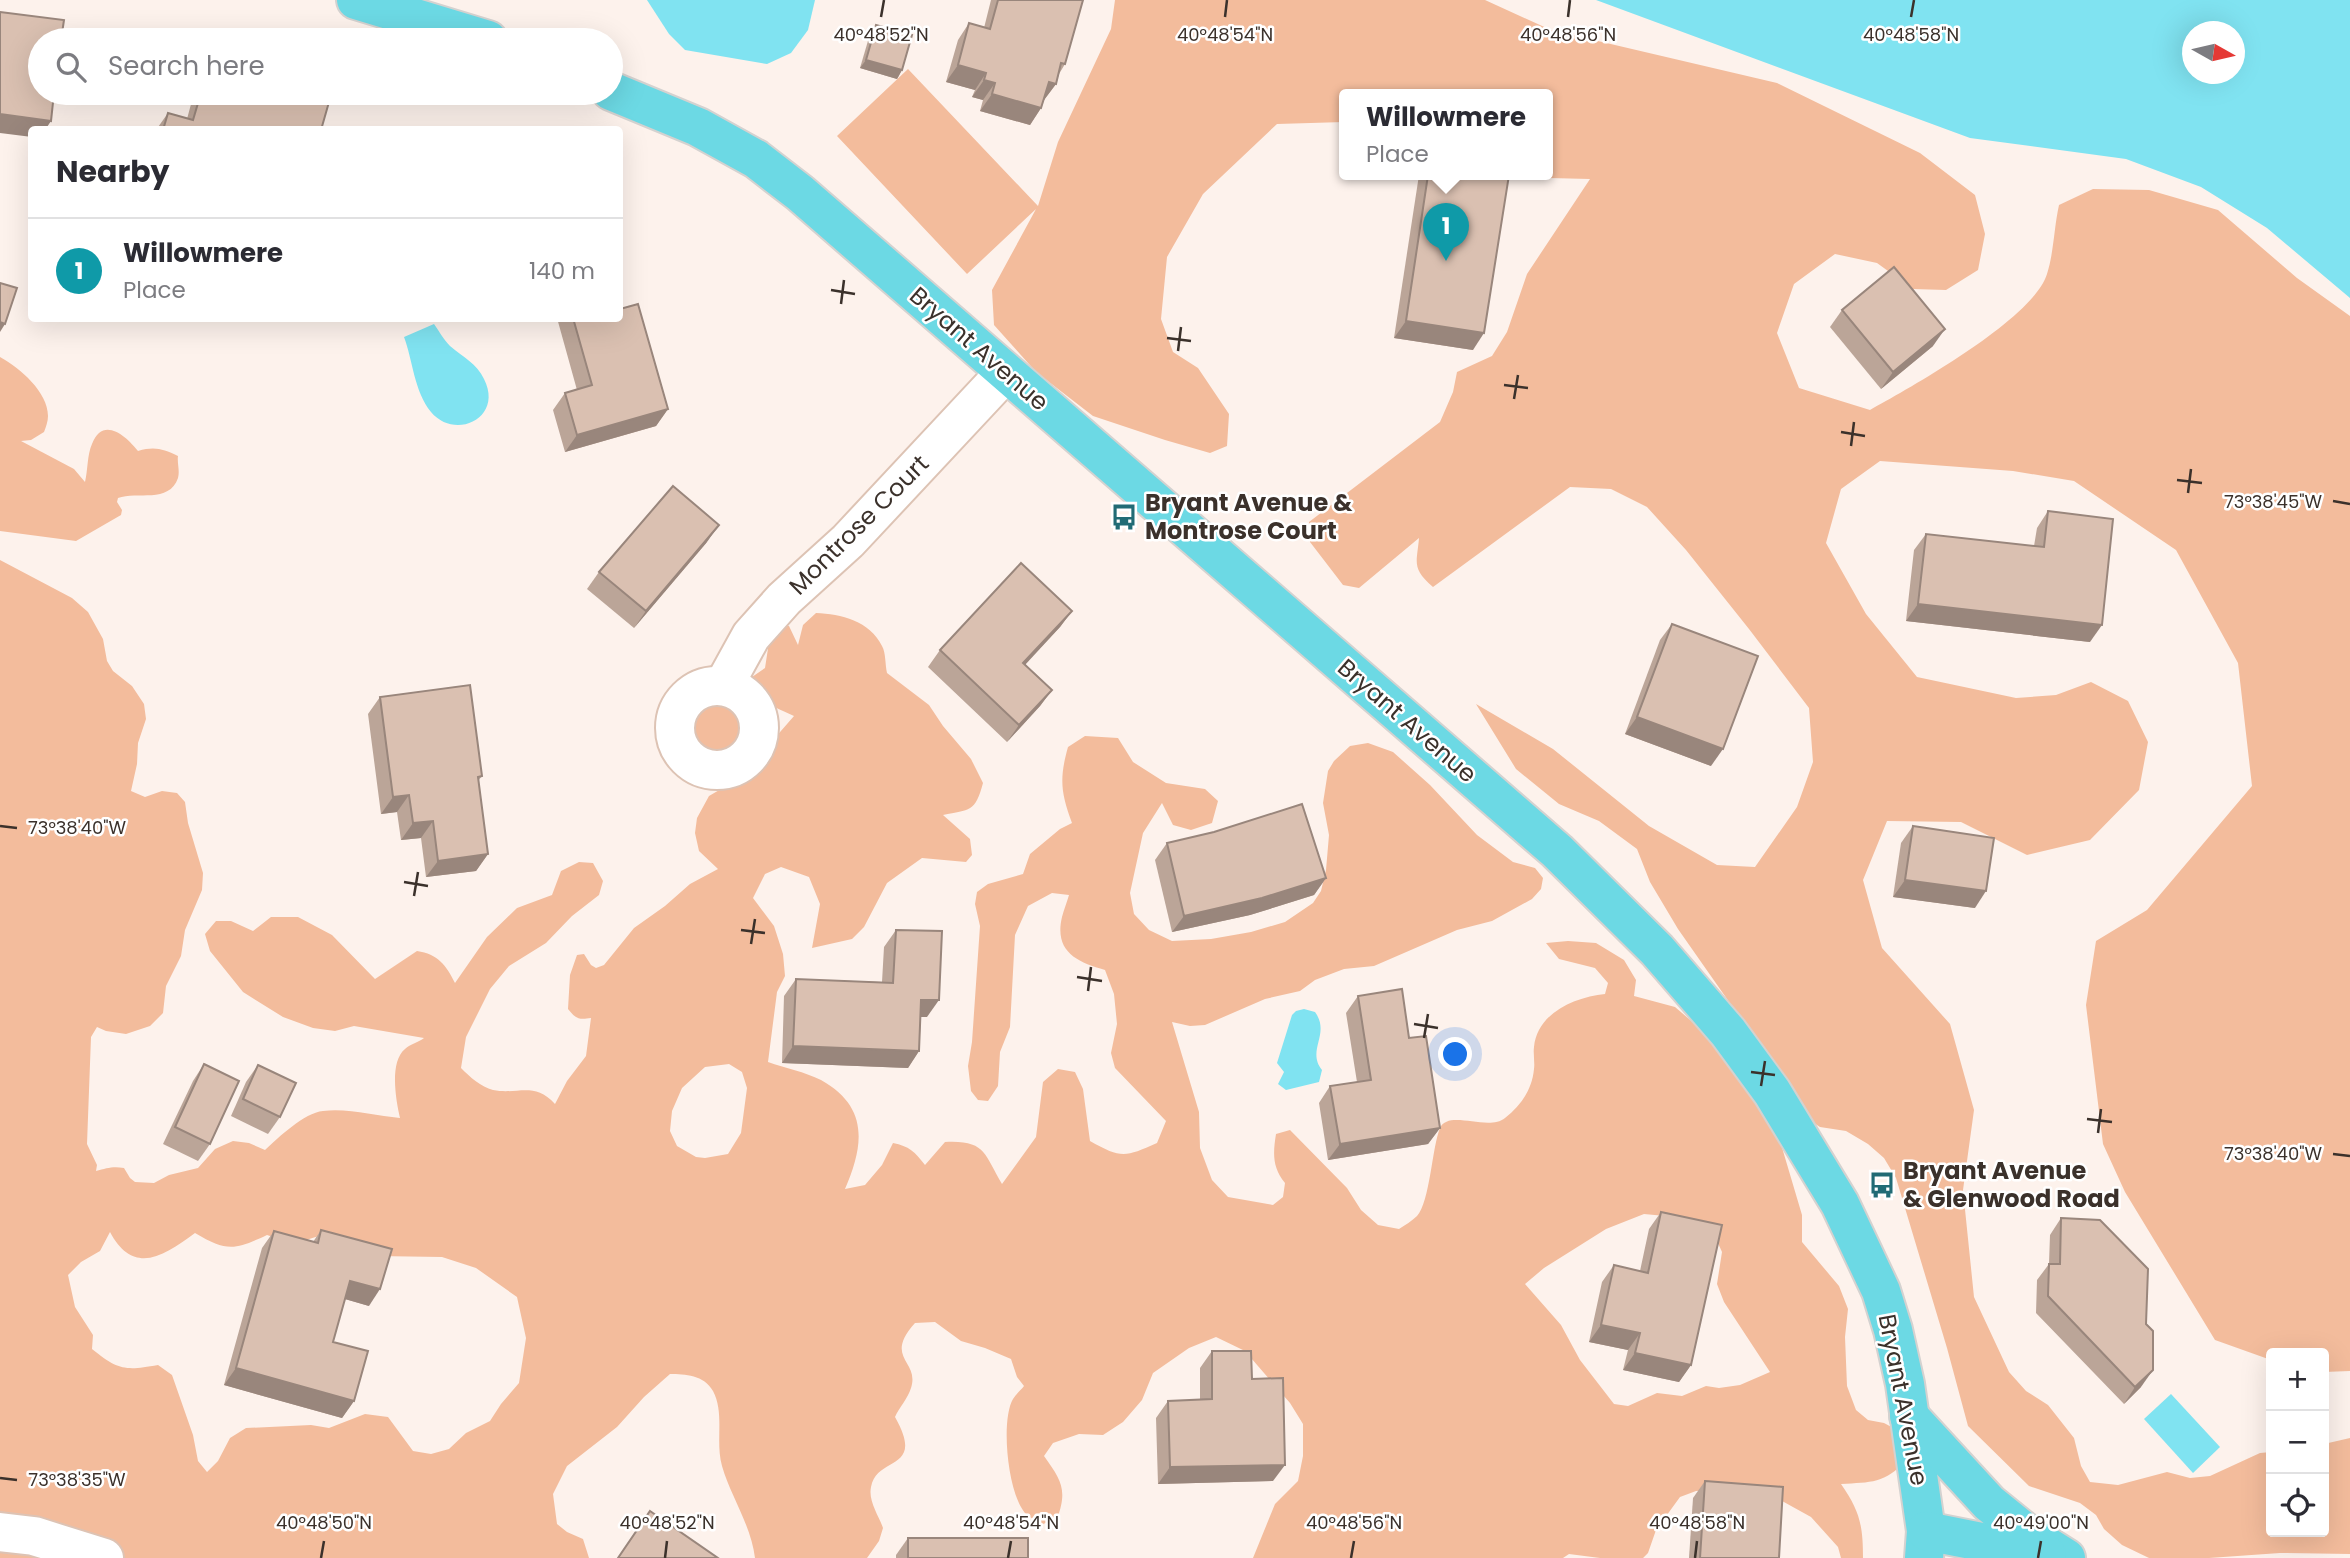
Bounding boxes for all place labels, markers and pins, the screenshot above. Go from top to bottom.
pin: 1 [1423,203,1469,261]
place label: Bryant Avenue & Montrose Court [1145,486,1353,547]
bus stop icon: Bryant Avenue & Montrose Court [1109,502,1139,532]
place label: Bryant Avenue & Glenwood Road [1903,1154,2120,1215]
bus stop icon: Bryant Avenue & Glenwood Road [1867,1170,1897,1200]

